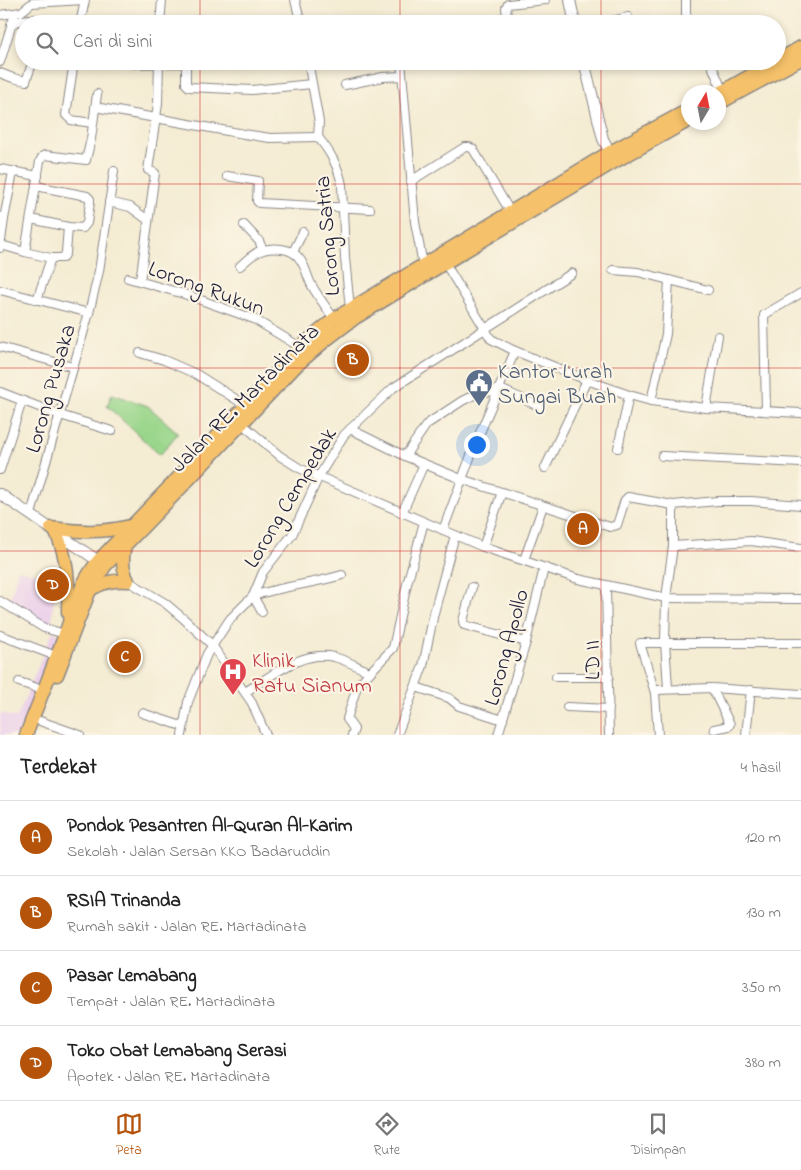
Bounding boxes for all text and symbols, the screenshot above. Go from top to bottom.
search box [15,15,786,70]
icon: search [33,29,61,57]
text: Cari di sini [73,29,152,56]
north arrow [681,85,726,130]
street label: Lorong Satria [308,174,351,297]
street label: Lorong Rukun [143,254,269,327]
street label: Jalan RE. Martadinata [164,317,328,481]
street label: Lorong Pusaka [18,321,87,457]
pin: B [337,341,369,379]
place label: Kantor Lurah Sungai Buah [498,357,616,415]
public building icon: Kantor Lurah Sungai Buah [464,368,494,407]
street label: Lorong Cempedak [237,422,347,575]
your location [464,432,490,458]
pin: A [567,510,599,548]
pin: D [37,566,69,604]
street label: Lorong Apollo [477,586,540,710]
pin: C [109,638,141,676]
street label: LD II [578,640,610,680]
place label: Klinik Ratu Sianum [252,646,372,703]
hospital icon: Klinik Ratu Sianum [218,657,248,696]
text: Terdekat [20,753,97,783]
text: 4 hasil [740,756,781,780]
text: Pondok Pesantren Al-Quran Al-Karim [67,813,353,840]
text: A [31,826,41,850]
text: 120 m [745,826,781,850]
text: Sekolah · Jalan Sersan KKO Badaruddin [67,840,330,864]
text: RSIA Trinanda [67,888,181,915]
text: B [31,901,41,925]
text: 130 m [746,901,781,925]
text: Rumah sakit · Jalan RE. Martadinata [67,915,306,939]
text: Pasar Lemabang [67,963,196,990]
text: C [32,976,40,1000]
text: 350 m [742,976,781,1000]
text: Tempat · Jalan RE. Martadinata [67,990,275,1014]
text: Toko Obat Lemabang Serasi [67,1038,287,1065]
text: D [30,1051,42,1075]
text: 380 m [745,1051,781,1075]
text: Apotek · Jalan RE. Martadinata [67,1065,270,1089]
tab: Peta [115,1110,143,1161]
tab: Rute [373,1110,401,1161]
tab: Disimpan [631,1110,686,1161]

